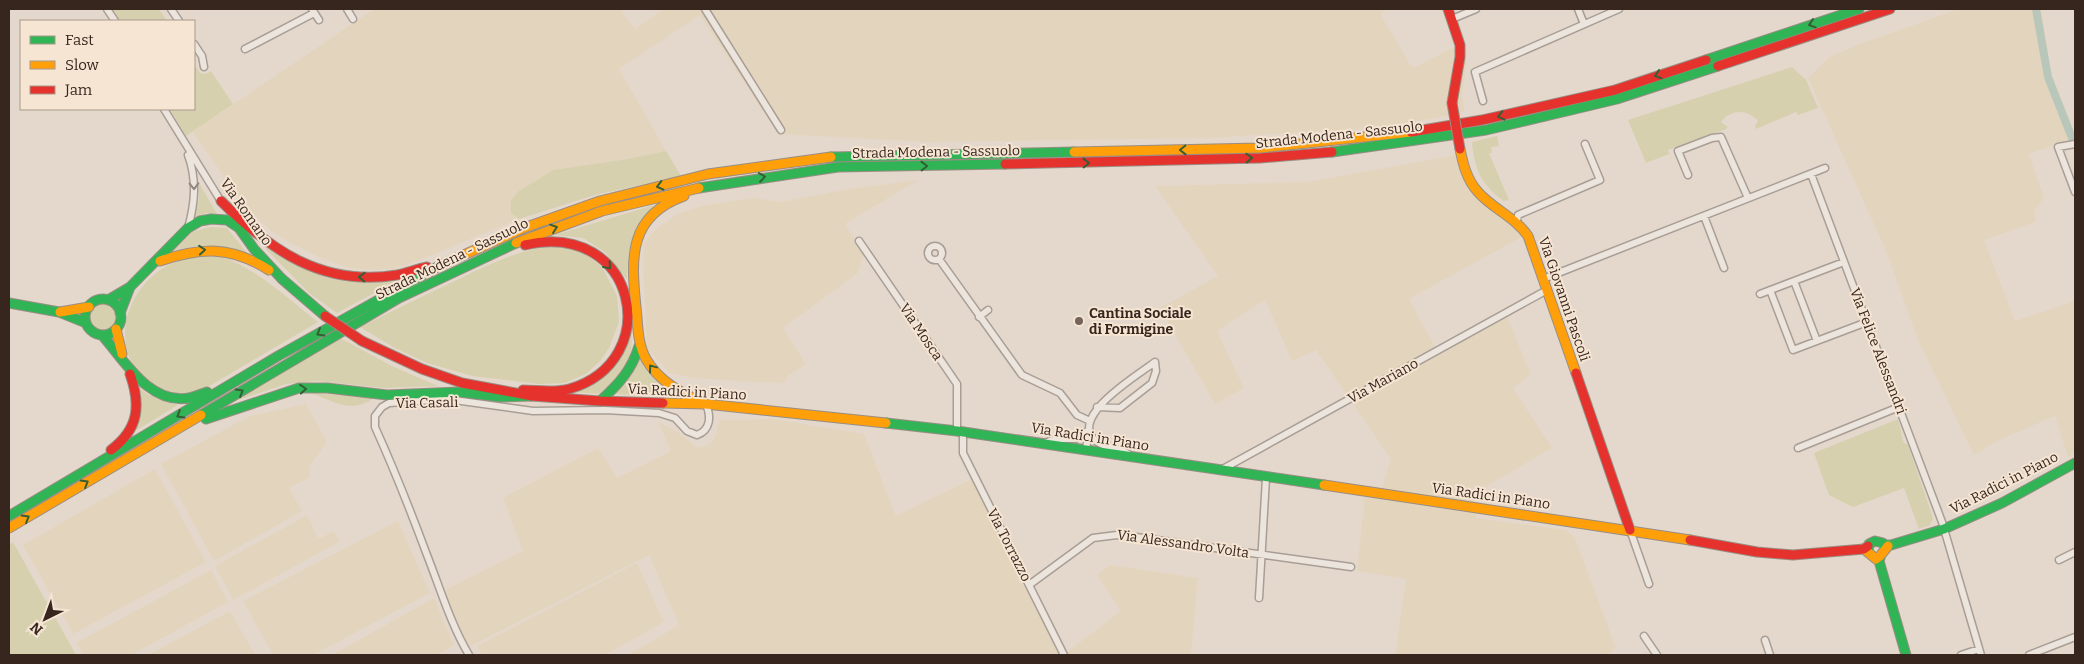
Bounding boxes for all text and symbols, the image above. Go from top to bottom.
one-way arrow [1809,18,1817,28]
legend [20,20,195,110]
text: Fast [65,31,94,49]
text: Slow [65,56,100,74]
one-way arrow [1654,70,1663,80]
text: Jam [64,81,93,99]
one-way arrow [1496,110,1505,121]
street label: Strada Modena - Sassuolo [1255,118,1423,152]
street label: Strada Modena - Sassuolo [852,142,1020,162]
one-way arrow [1179,145,1187,155]
one-way arrow [1245,153,1253,164]
one-way arrow [1083,158,1091,168]
one-way arrow [920,160,928,171]
one-way arrow [758,172,766,182]
street label: Via Romano [217,175,275,249]
one-way arrow [657,180,665,190]
one-way arrow [189,182,199,190]
street label: Strada Modena - Sassuolo [373,215,531,303]
one-way arrow [549,224,558,234]
street label: Via Giovanni Pascoli [1535,234,1593,364]
one-way arrow [198,245,206,256]
one-way arrow [603,260,612,269]
one-way arrow [357,272,365,282]
street label: Via Felice Alessandri [1846,285,1910,417]
street label: Via Mosca [896,300,946,364]
place label: Cantina Sociale di Formigine [1089,305,1192,338]
marker: Cantina Sociale di Formigine [1073,315,1085,327]
one-way arrow [316,326,325,336]
street label: Via Mariano [1345,355,1421,407]
one-way arrow [650,365,658,374]
street label: Via Radici in Piano [627,380,747,404]
one-way arrow [300,384,308,395]
one-way arrow [234,388,243,398]
street label: Via Casali [396,394,458,412]
one-way arrow [177,409,186,419]
street label: Via Radici in Piano [1030,419,1150,455]
street label: Via Radici in Piano [1947,448,2061,518]
one-way arrow [79,479,88,489]
street label: Via Radici in Piano [1431,479,1551,513]
street label: Via Torrazzo [983,506,1035,584]
one-way arrow [20,514,29,524]
street label: Via Alessandro Volta [1116,526,1250,562]
north arrow [20,594,70,644]
text: N [27,618,46,638]

